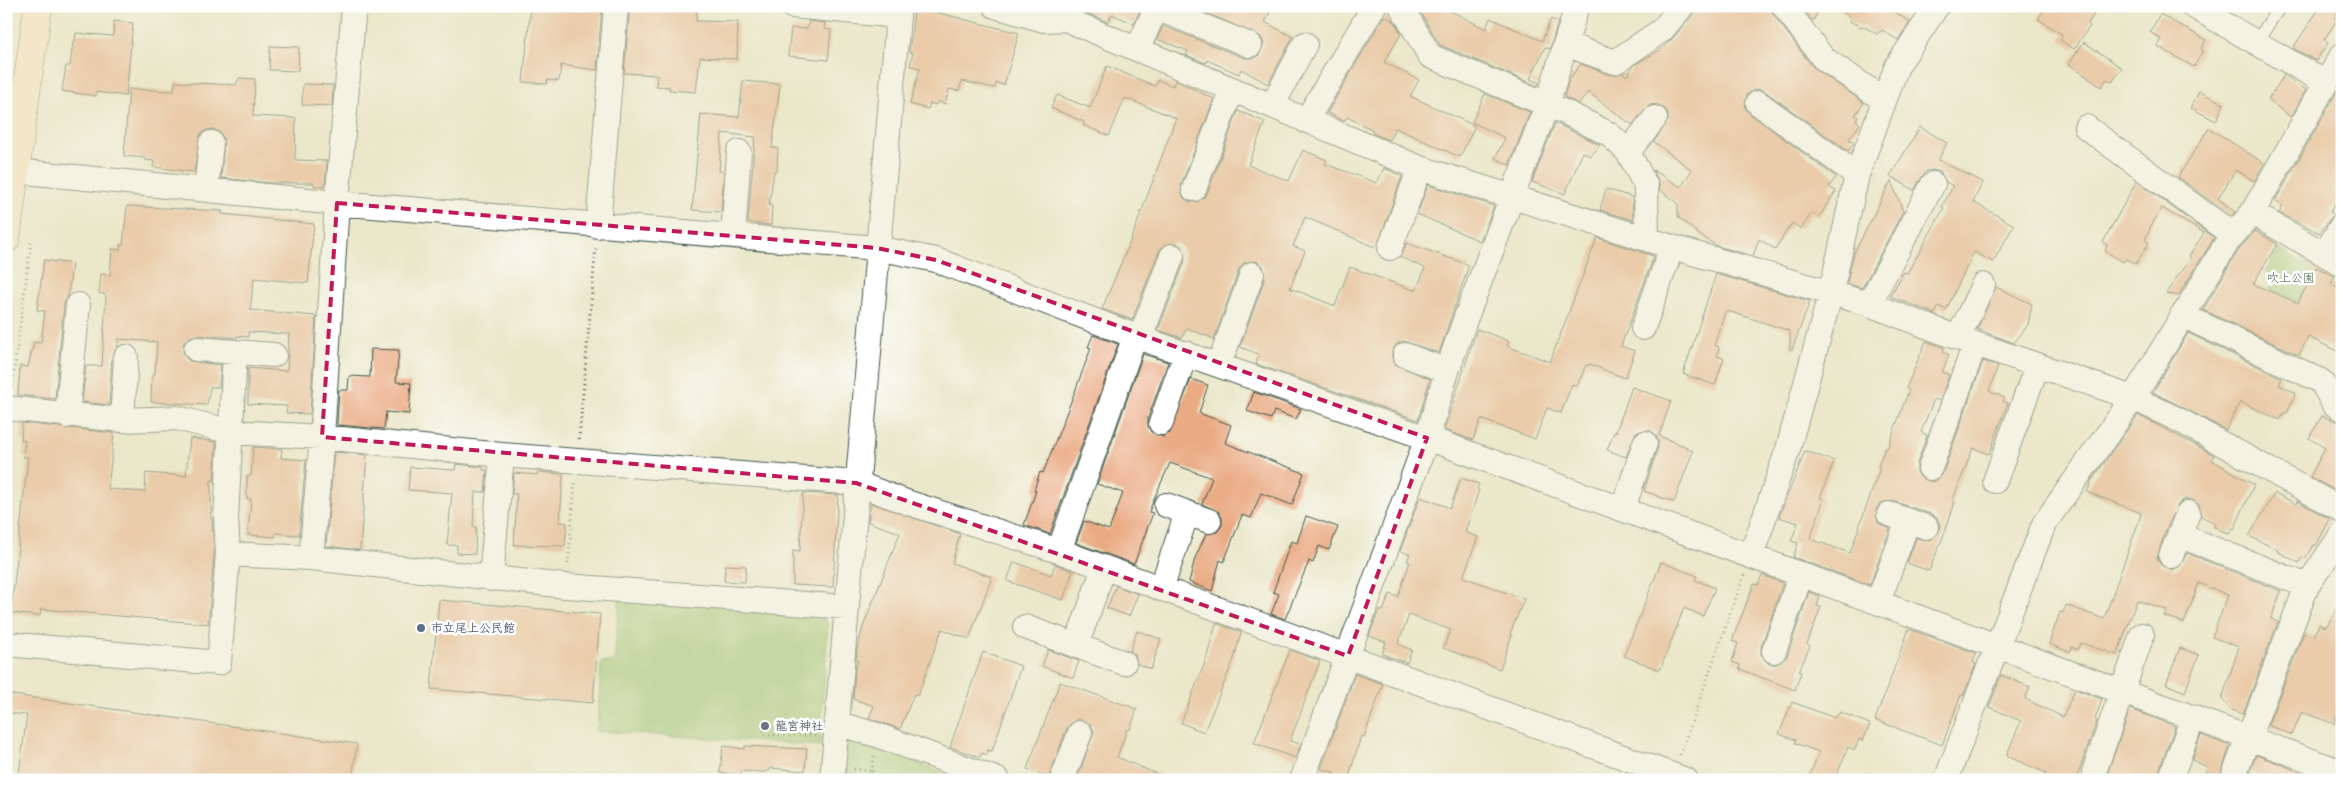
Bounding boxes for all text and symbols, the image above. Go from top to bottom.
park label: 吹上公園 [2267,270,2315,286]
place label: 市立尾上公民館 [431,620,515,636]
marker: 市立尾上公民館 [415,622,427,634]
place label: 龍宮神社 [775,718,823,734]
marker: 龍宮神社 [759,720,771,732]

